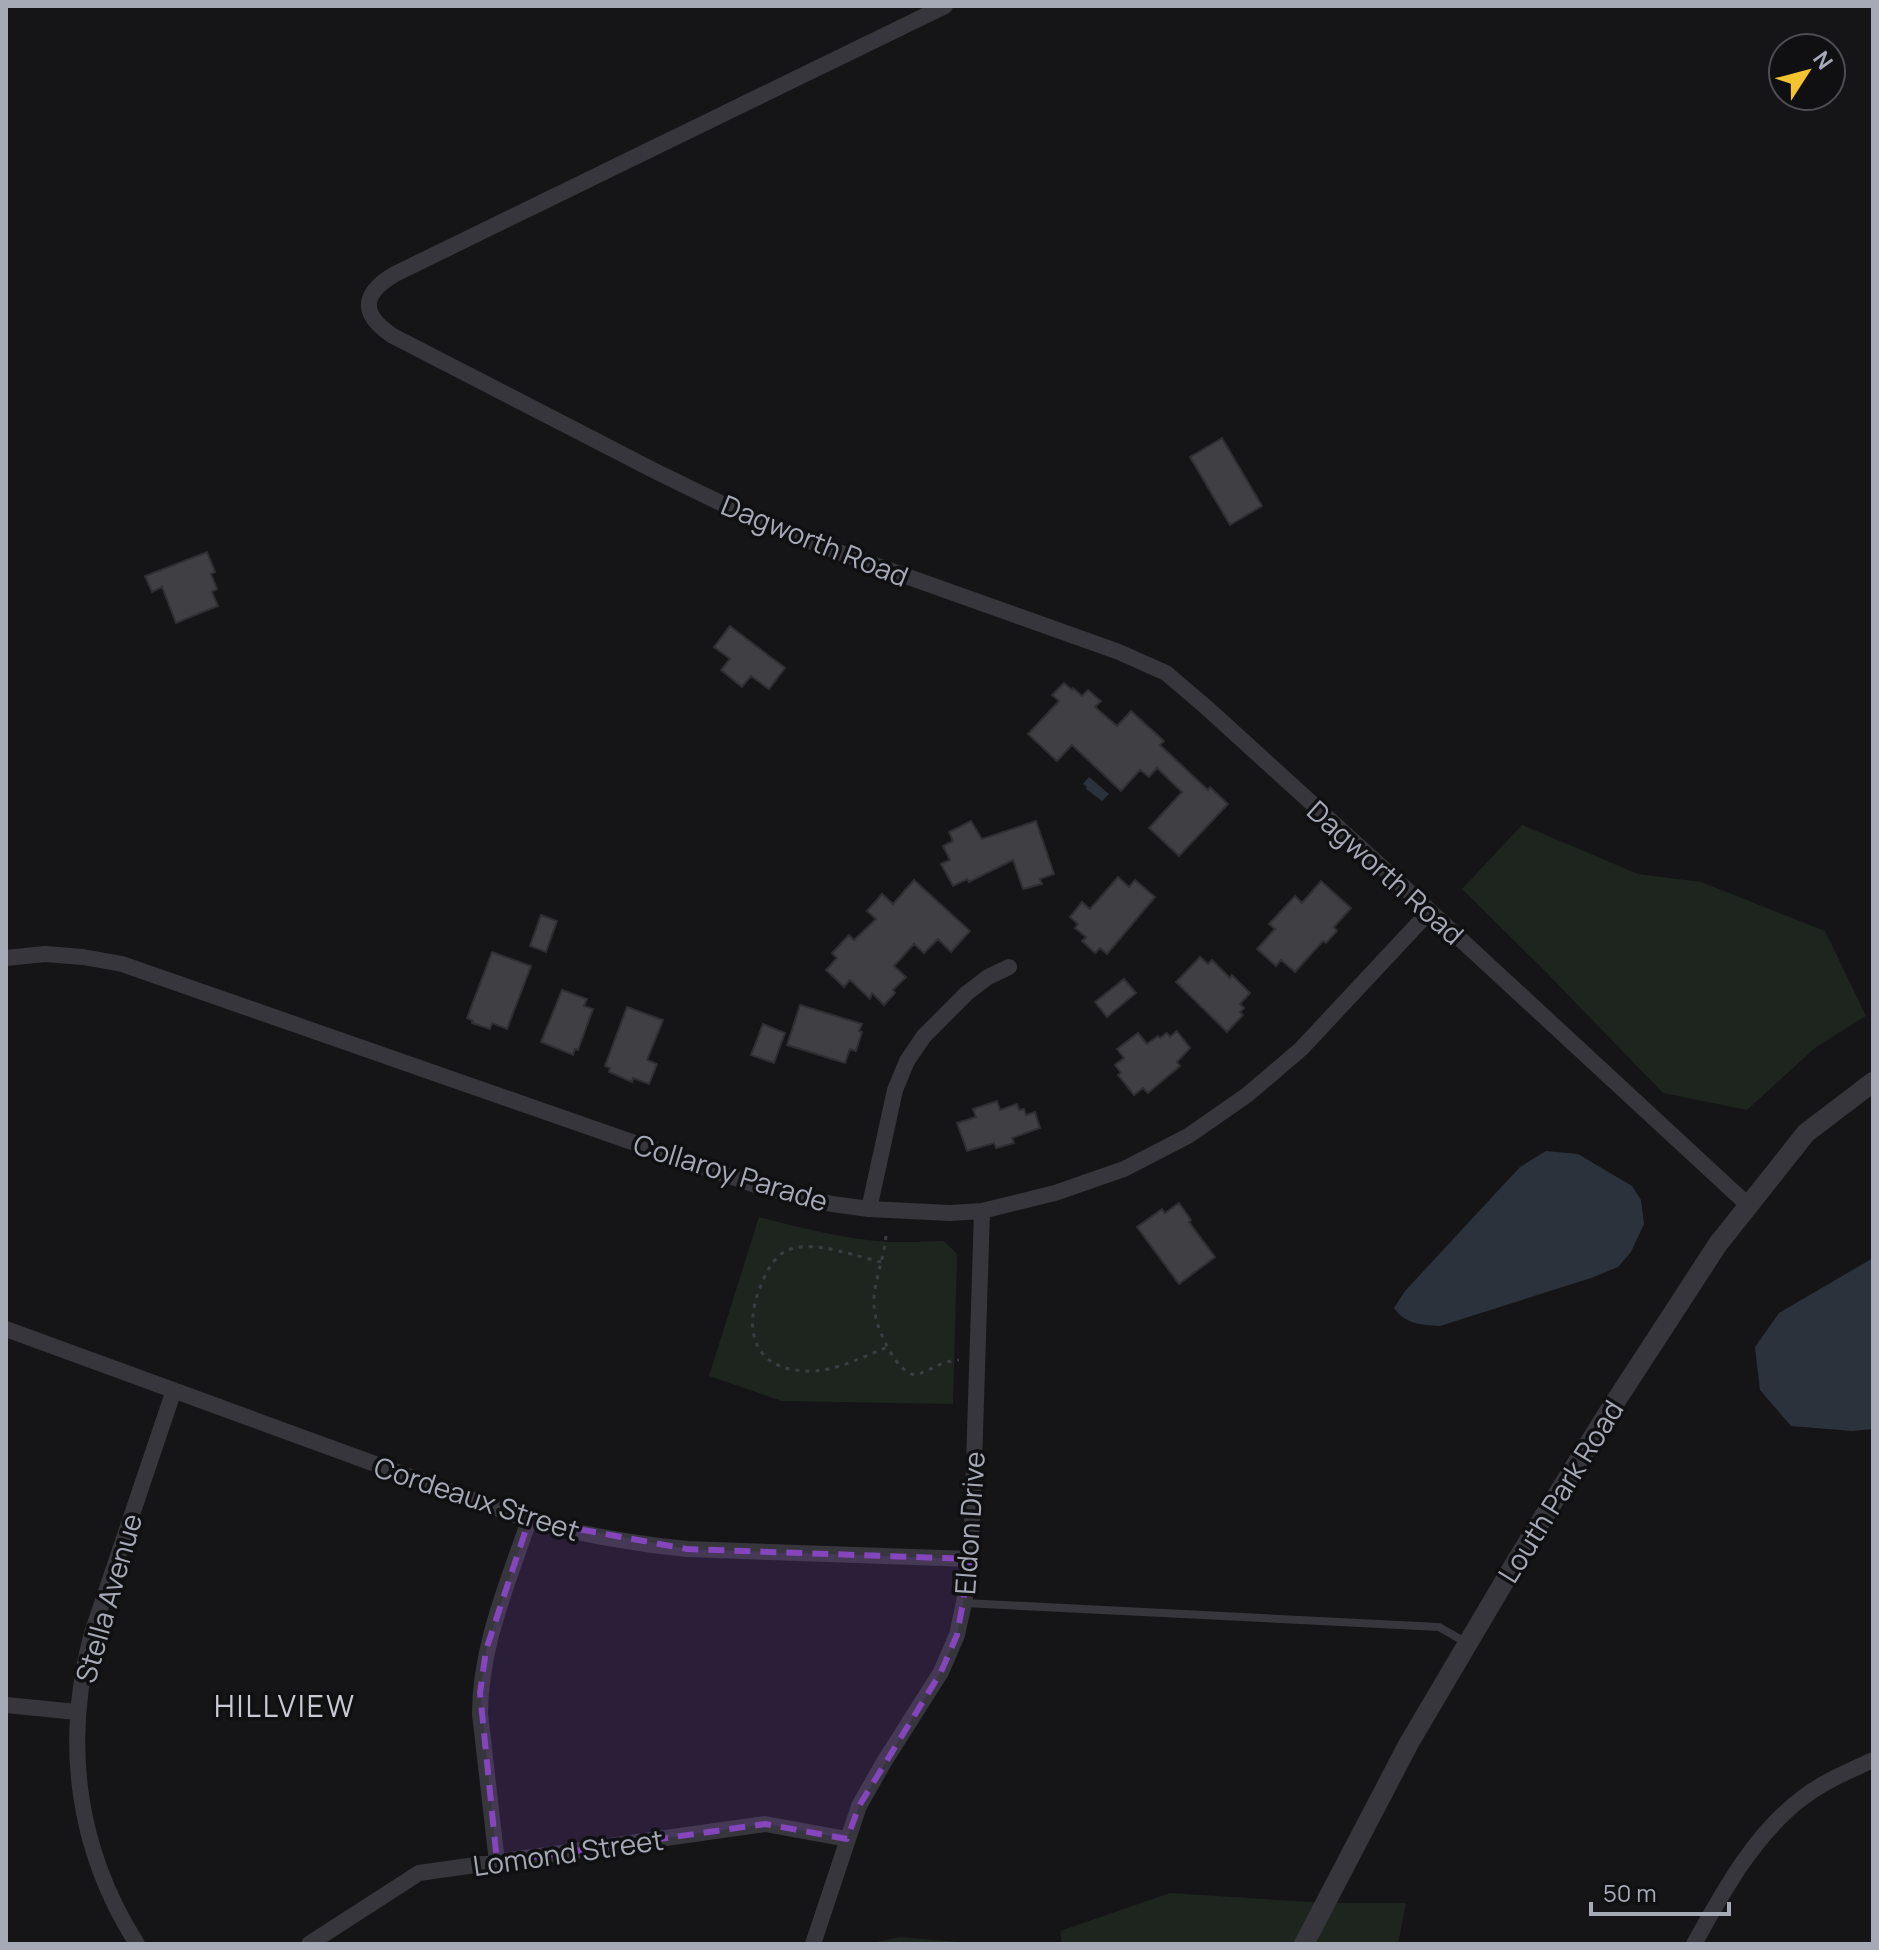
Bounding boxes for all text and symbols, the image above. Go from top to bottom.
north arrow [1767,32,1847,112]
text: N [1806,45,1840,75]
street label: Dagworth Road [716,485,914,595]
street label: Dagworth Road [1300,792,1472,952]
street label: Collaroy Parade [629,1124,833,1220]
street label: Louth Park Road [1489,1392,1631,1590]
street label: Cordeaux Street [369,1447,585,1549]
street label: Eldon Drive [945,1450,993,1596]
street label: Stella Avenue [66,1509,150,1687]
district label: HILLVIEW [214,1685,356,1726]
street label: Lomond Street [470,1820,666,1884]
scale bar [1591,1866,1729,1916]
text: 50 m [1603,1876,1657,1909]

